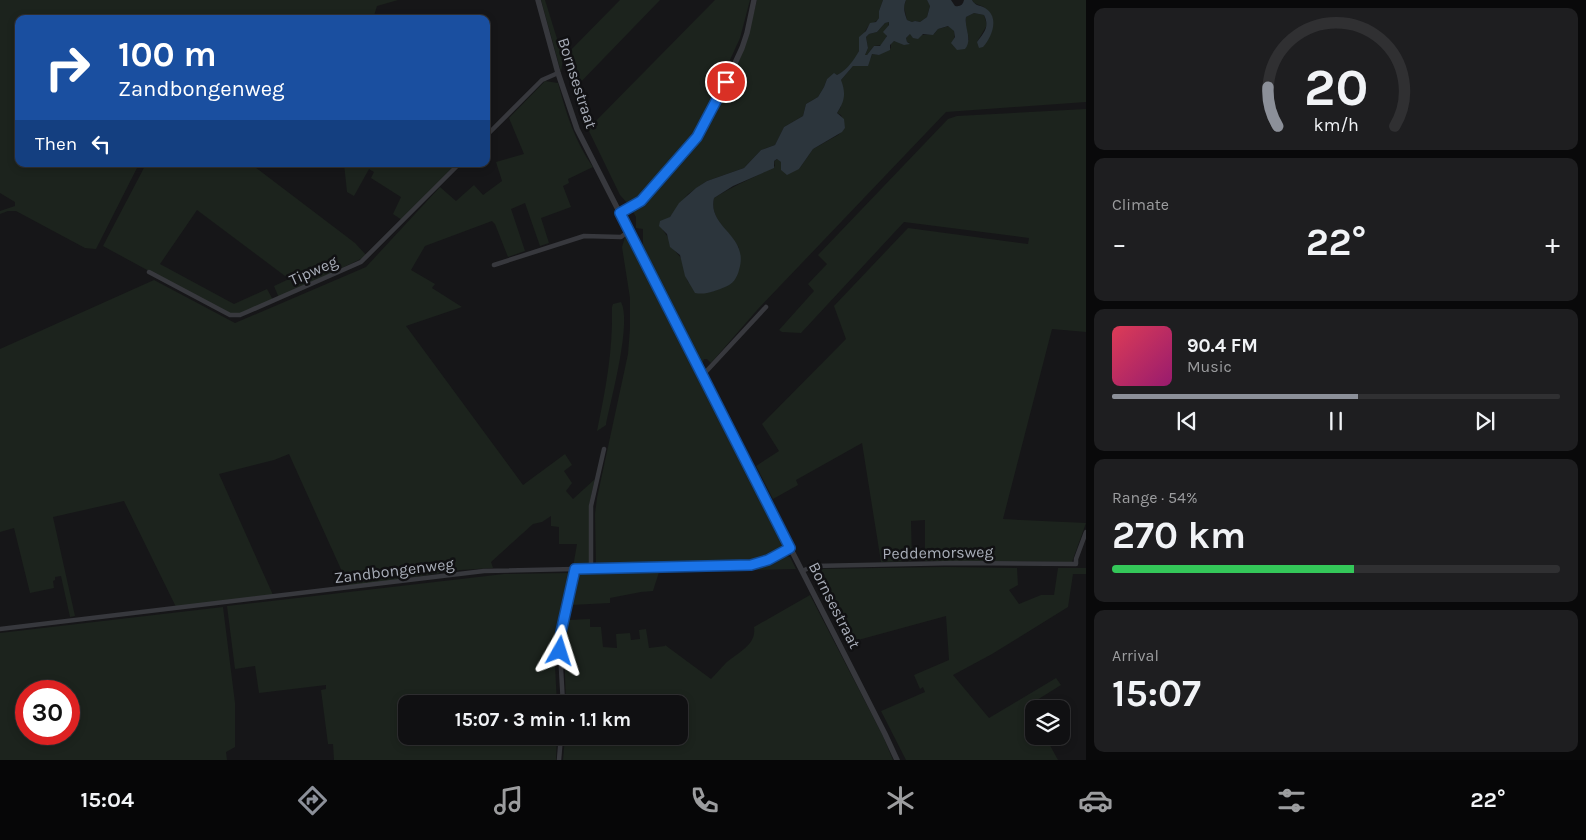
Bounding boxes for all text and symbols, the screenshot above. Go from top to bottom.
text: 100 m [118,34,217,75]
icon: right [35,35,100,100]
street label: Bornsestraat [554,35,601,131]
text: 20 [1304,57,1368,118]
pin [705,61,747,103]
icon: arrive [712,68,740,96]
text: Zandbongenweg [118,76,284,102]
text: km/h [1313,115,1359,136]
icon: left [87,130,115,158]
text: Then [35,133,77,155]
text: Climate [1112,195,1169,214]
text: 22° [1306,220,1366,265]
text: − [1112,227,1127,260]
text: + [1545,227,1560,260]
street label: Tipweg [286,251,340,290]
text: 90.4 FM [1187,335,1258,357]
text: Music [1187,357,1232,376]
icon: previous [1173,407,1201,435]
icon: pause [1322,407,1350,435]
icon: next [1471,407,1499,435]
text: Range · 54% [1112,488,1198,507]
text: 270 km [1112,513,1246,558]
street label: Peddemorsweg [882,542,994,563]
street label: Zandbongenweg [333,554,455,587]
street label: Bornsestraat [805,559,864,652]
position arrow [533,624,585,676]
text: Arrival [1112,646,1159,665]
text: 15:07 [1112,671,1201,716]
speed limit sign: 30 [15,680,80,745]
map controls [1025,700,1070,745]
button: layers [1025,700,1070,745]
text: 15:07 · 3 min · 1.1 km [455,709,631,731]
icon: directions [295,783,330,818]
icon: music [491,783,526,818]
icon: phone [687,783,722,818]
icon: climate [883,783,918,818]
icon: car [1078,783,1113,818]
icon: filters [1274,783,1309,818]
text: 15:04 [80,787,134,813]
text: 22° [1470,787,1505,813]

